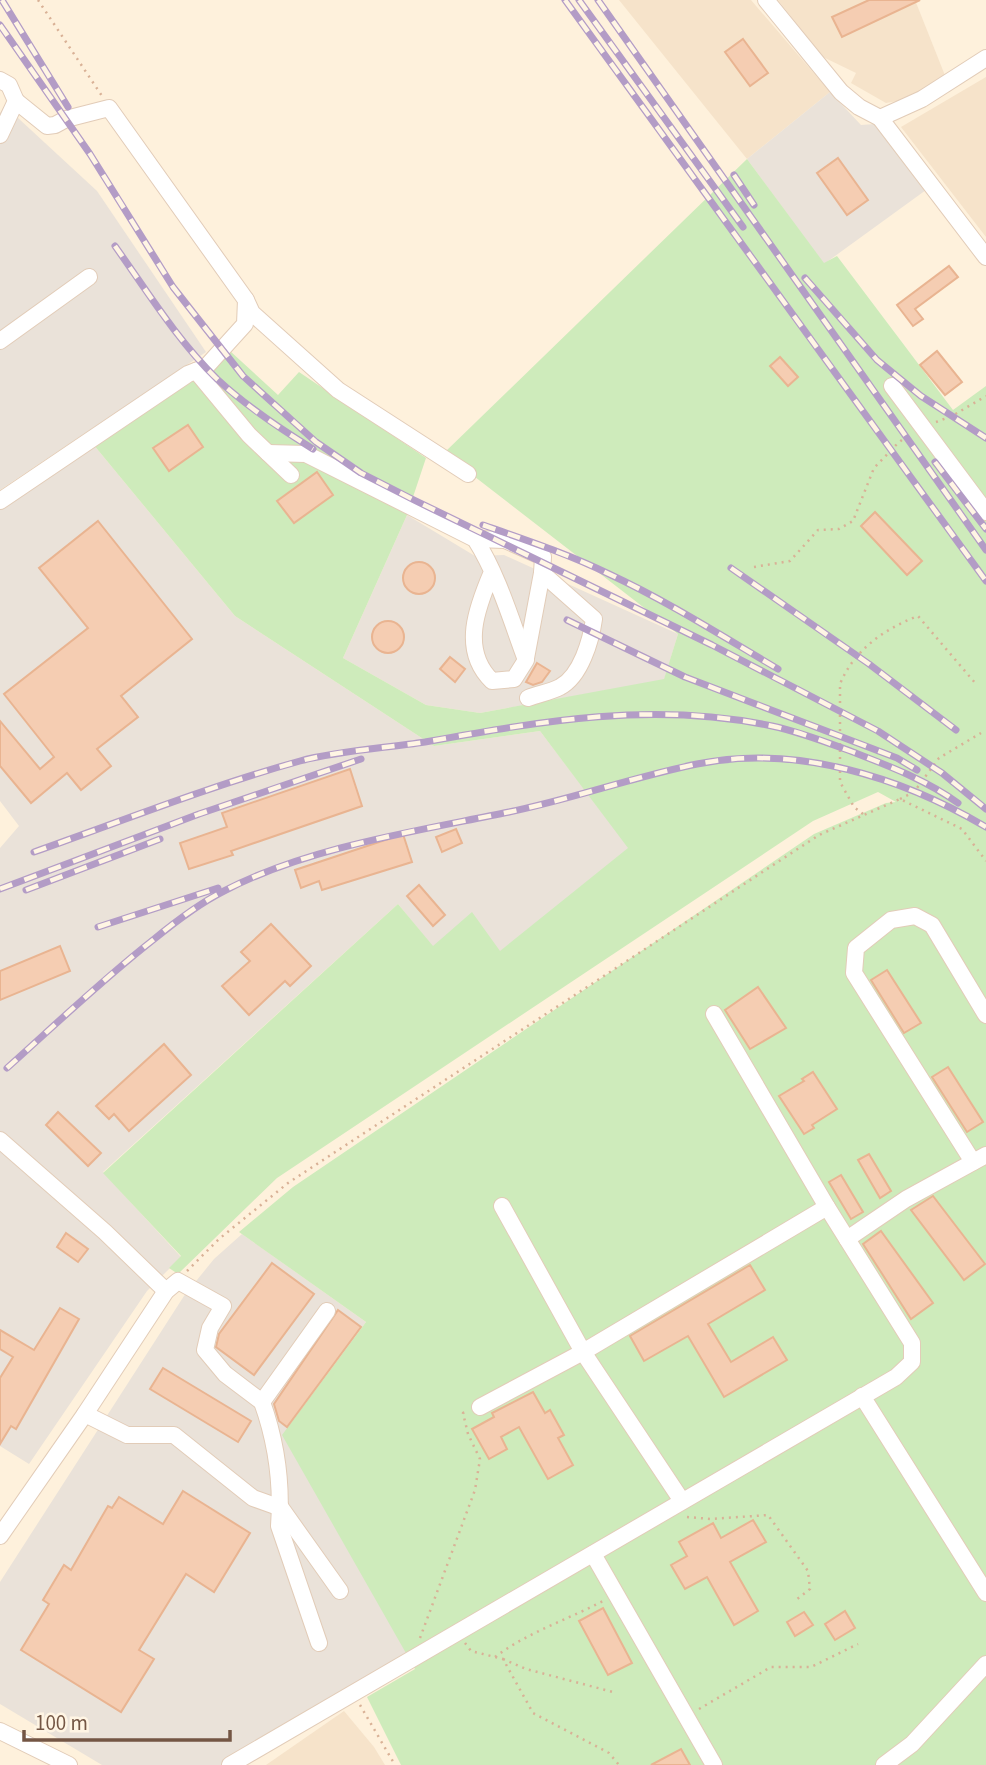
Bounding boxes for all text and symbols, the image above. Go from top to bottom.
scale bar [24,1698,231,1742]
text: 100 m [35,1708,88,1738]

